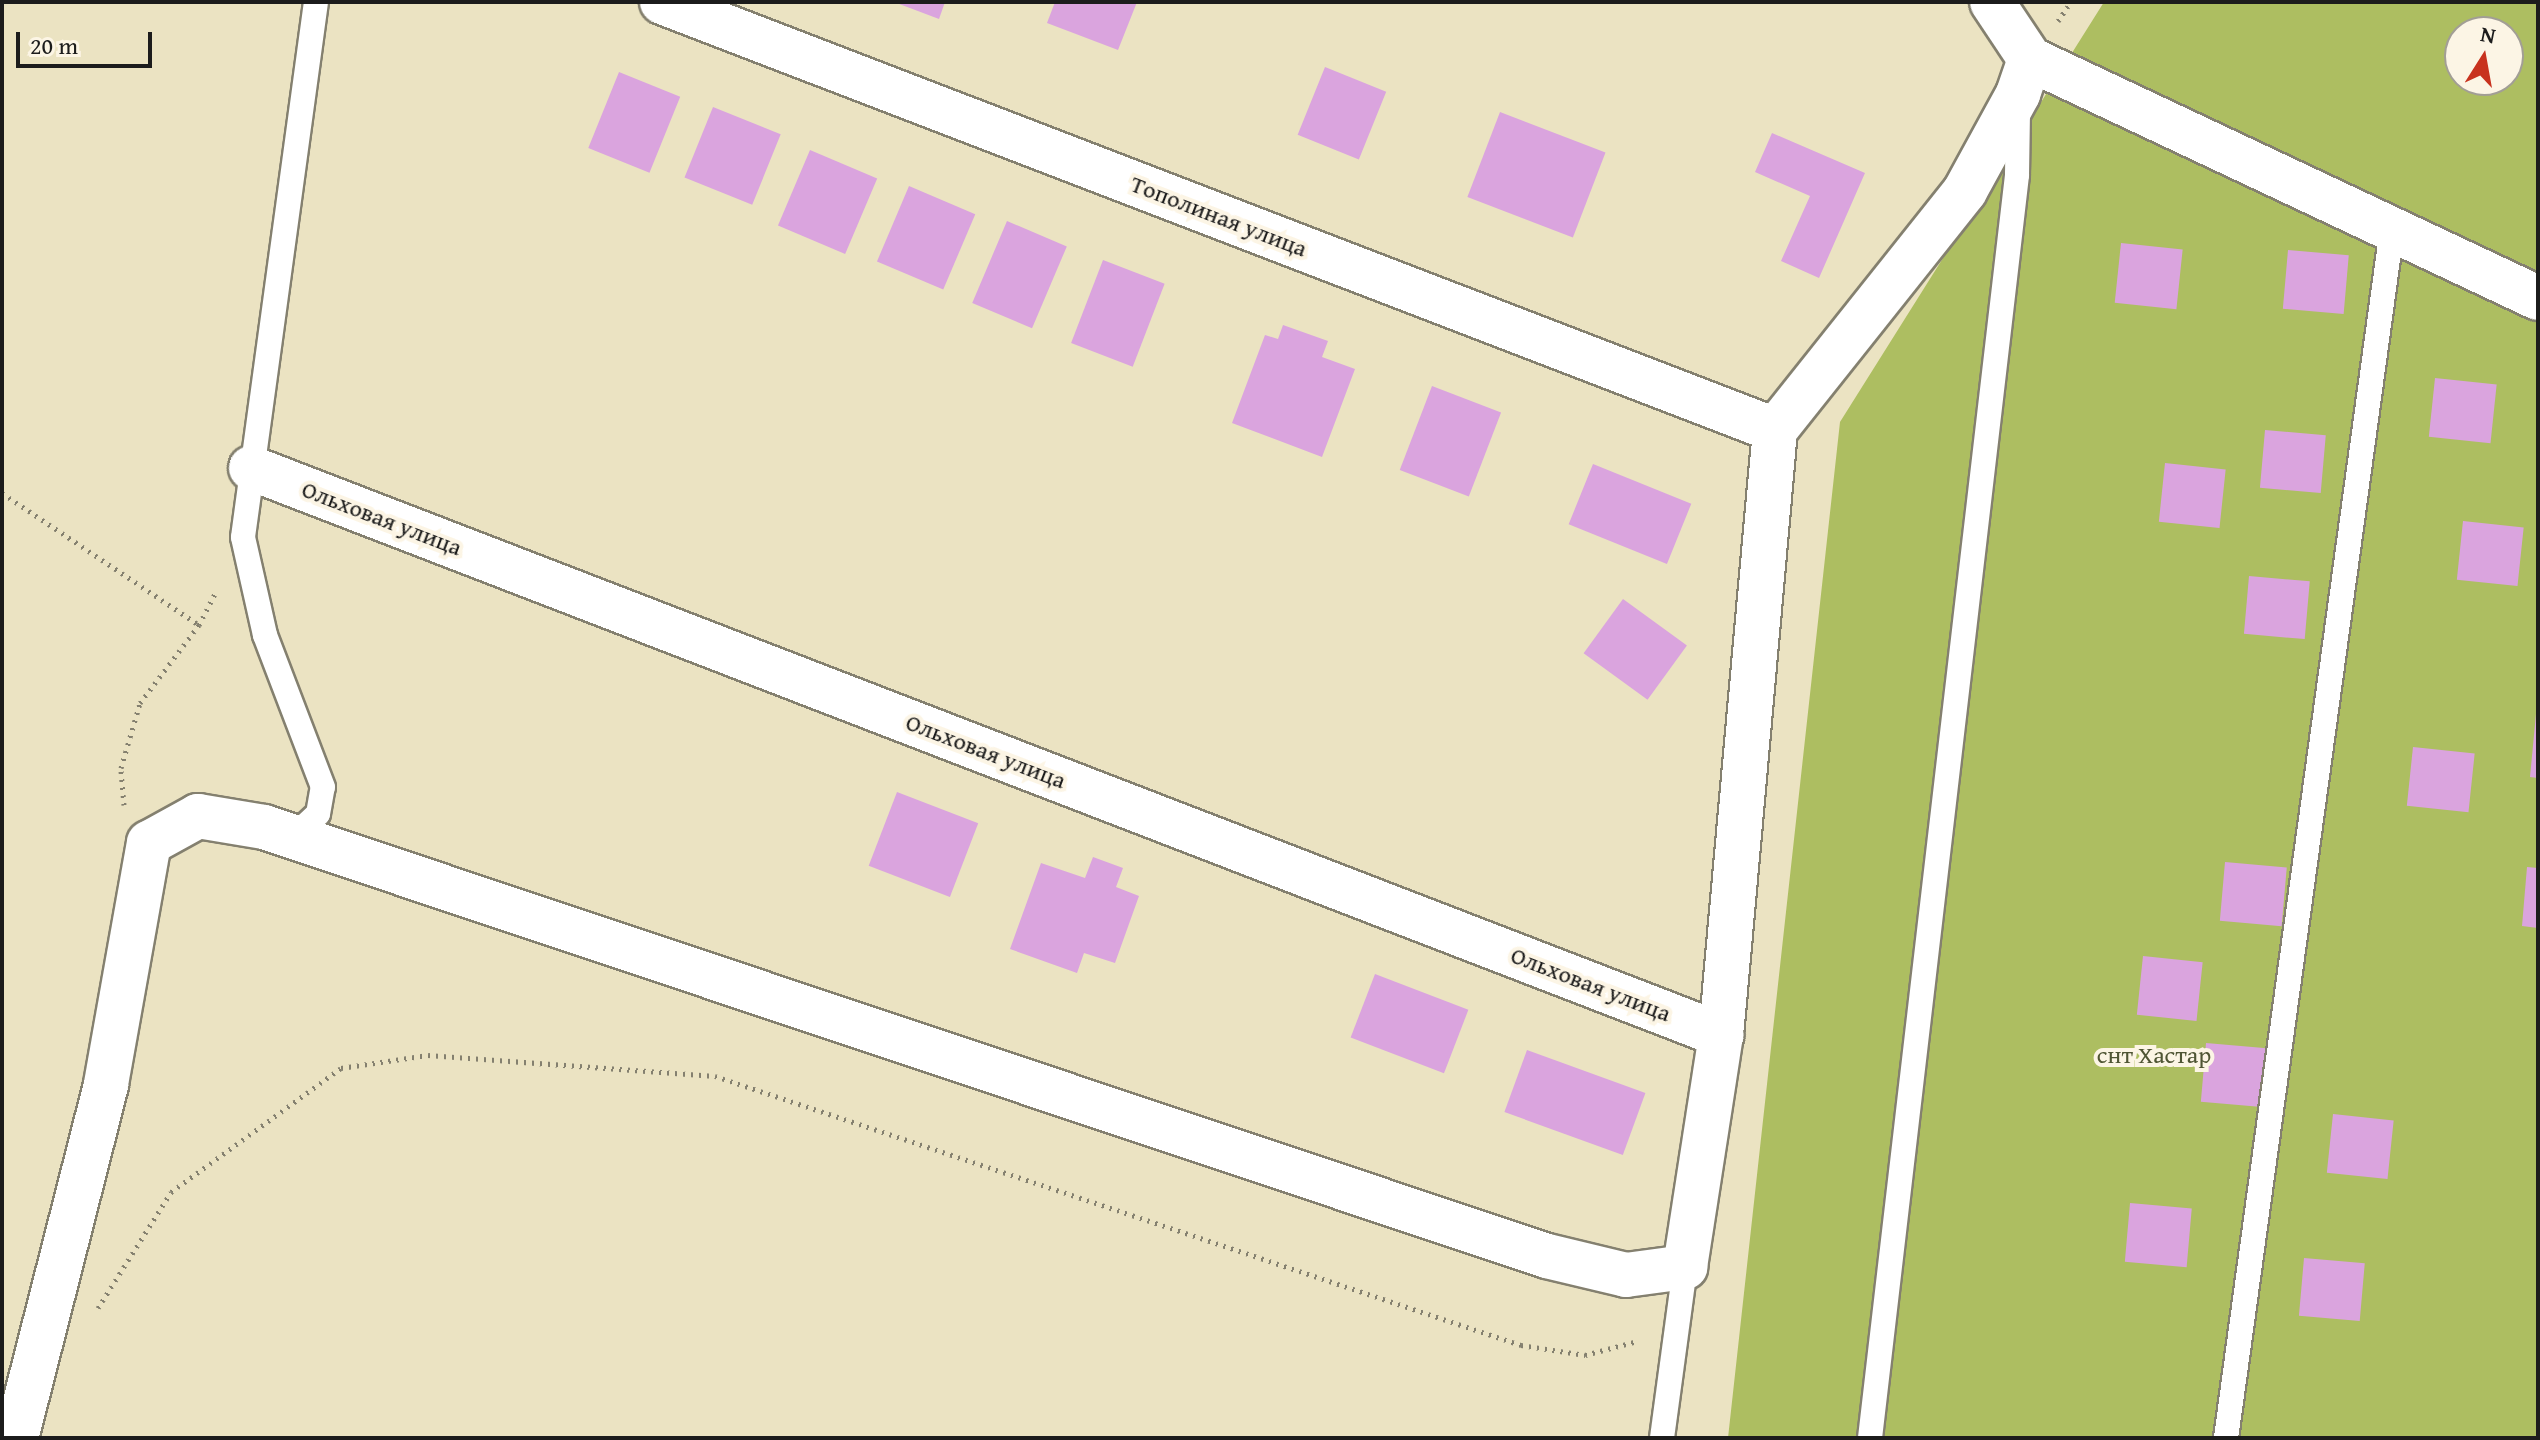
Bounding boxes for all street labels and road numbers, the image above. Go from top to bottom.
street label: Тополиная улица [1127,169,1311,263]
street label: Ольховая улица [298,474,466,562]
street label: Ольховая улица [902,707,1070,795]
street label: Ольховая улица [1507,940,1675,1028]

